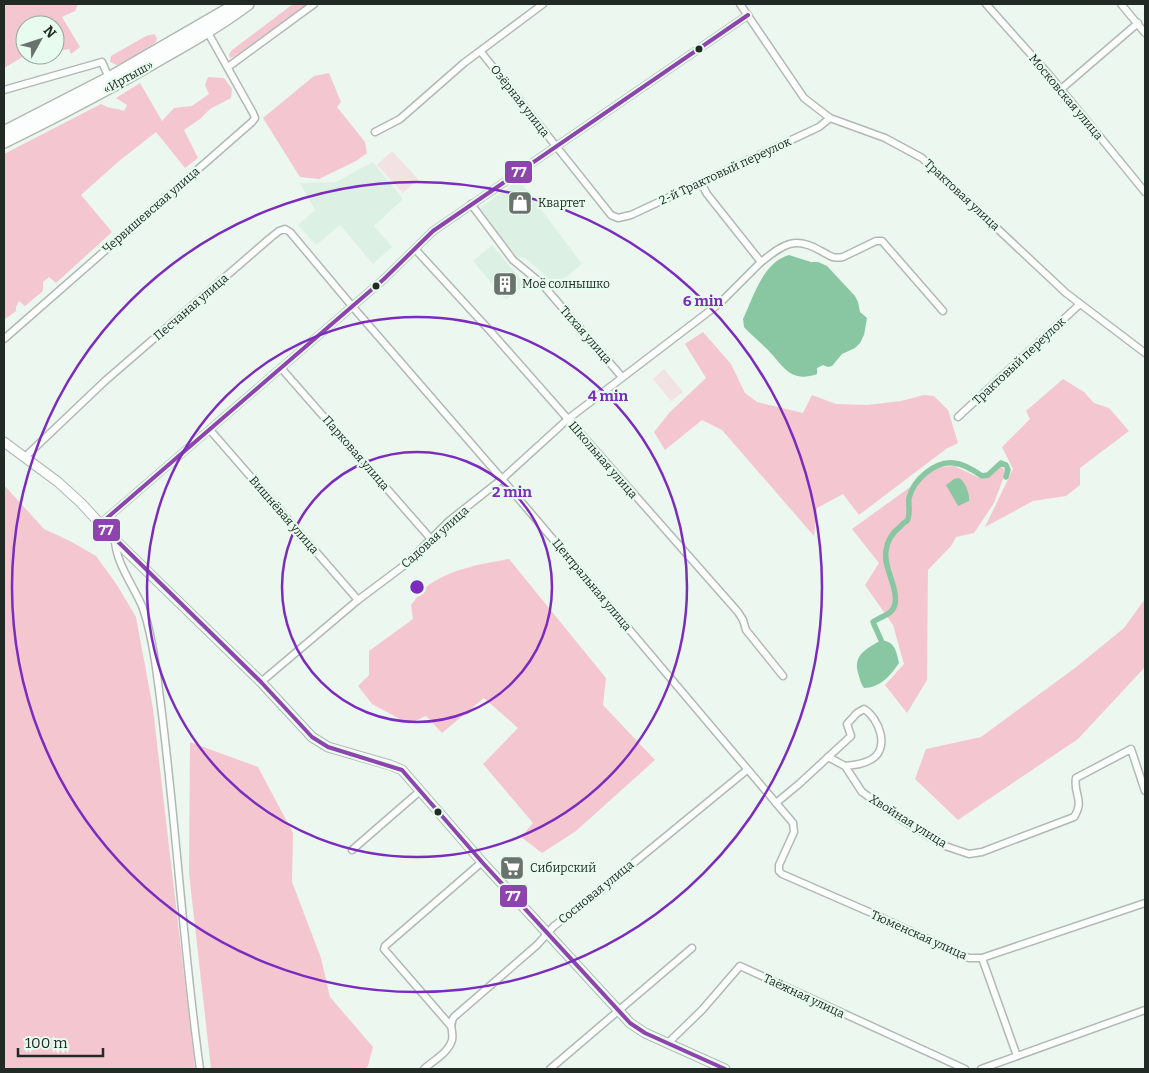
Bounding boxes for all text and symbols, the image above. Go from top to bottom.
north arrow [15,15,65,65]
text: N [40,22,60,42]
unlabelled marker [694,44,704,54]
street label: Московская улица [1026,51,1106,143]
street label: «Иртыш» [101,58,155,96]
street label: Озёрная улица [488,62,553,140]
street label: 2-й Трактовый переулок [657,134,793,208]
street label: Трактовая улица [921,156,1003,234]
line badge: 77 [504,160,533,184]
street label: Червишевская улица [100,164,203,256]
text: 77 [511,164,527,181]
shop icon: Квартет [507,190,533,216]
place label: Квартет [538,196,585,210]
street label: Песчаная улица [151,271,231,343]
building icon: Моё солнышко [492,271,518,297]
place label: Моё солнышко [522,277,610,291]
unlabelled marker [371,281,381,291]
text: 6 min [683,292,723,310]
street label: Тихая улица [557,303,615,367]
street label: Трактовый переулок [970,314,1068,408]
text: 4 min [588,387,629,405]
street label: Парковая улица [320,413,392,493]
street label: Школьная улица [566,419,641,502]
street label: Вишнёвая улица [246,473,322,557]
text: 2 min [492,483,532,501]
street label: Садовая улица [398,503,472,571]
line badge: 77 [92,518,121,542]
text: 77 [98,522,114,539]
street label: Центральная улица [550,536,635,634]
centre of rings [408,578,426,596]
street label: Хвойная улица [867,792,950,851]
unlabelled marker [433,807,443,817]
supermarket icon: Сибирский [499,855,525,881]
street label: Сосновая улица [555,857,637,927]
place label: Сибирский [530,861,596,875]
line badge: 77 [499,884,528,908]
text: 77 [505,888,521,905]
street label: Тюменская улица [869,907,970,963]
street label: Таёжная улица [761,971,847,1021]
scale bar [18,1026,102,1058]
text: 100 m [25,1034,68,1052]

